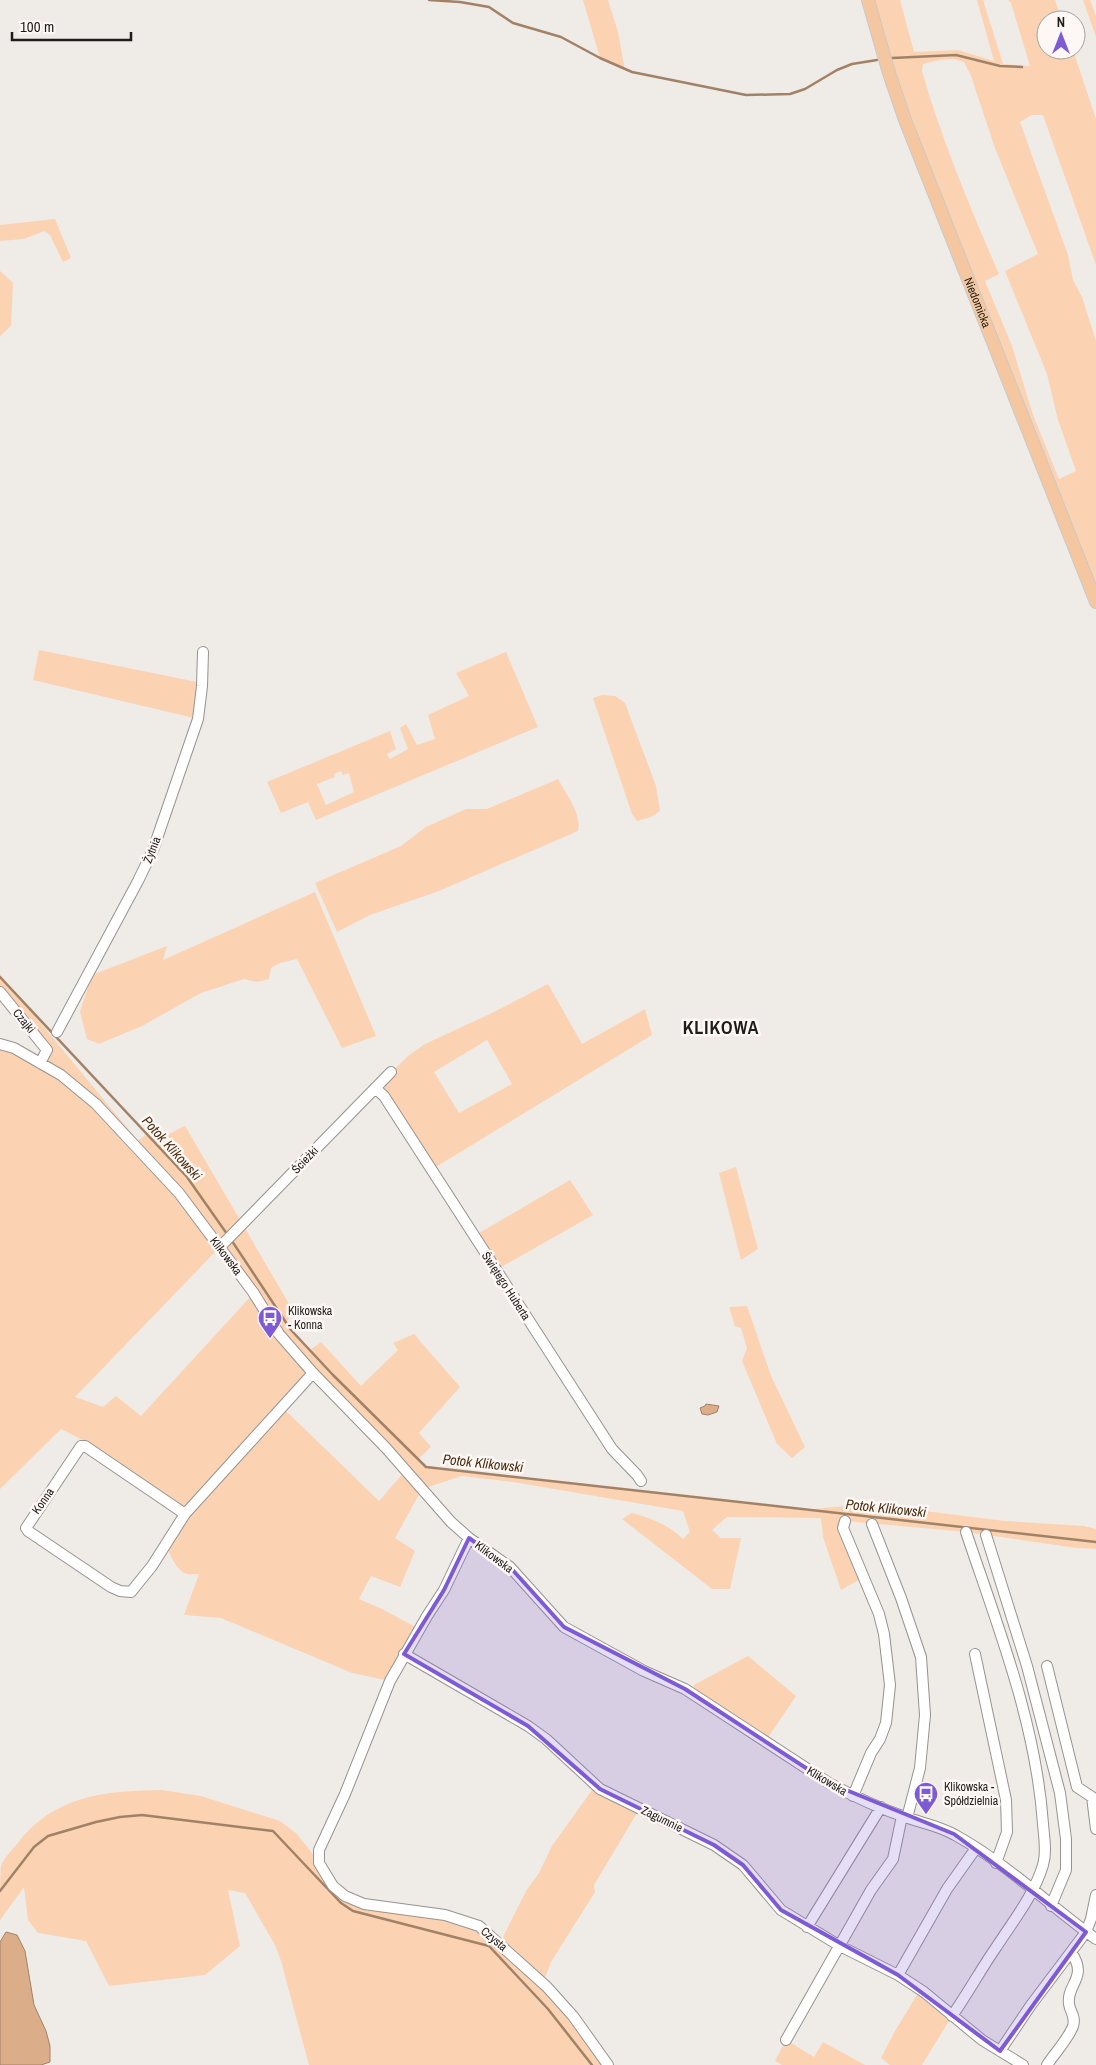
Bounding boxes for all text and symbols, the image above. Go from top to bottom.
scale bar [12,10,131,42]
north arrow [1036,10,1086,60]
text: N [1057,13,1065,31]
text: 100 m [20,16,54,37]
street label: Niedomicka [960,275,995,330]
street label: Żytnia [140,834,165,866]
street label: Czajki [9,1005,39,1037]
district label: KLIKOWA [683,1015,759,1040]
water label: Potok Klikowski [138,1112,206,1185]
street label: Ścieżki [288,1143,322,1177]
street label: Klikowska [206,1233,246,1279]
street label: Świętego Huberta [478,1249,534,1324]
place label: Klikowska - Konna [288,1303,333,1333]
bus stop icon: Klikowska - Konna [257,1305,283,1339]
water label: Potok Klikowski [442,1450,525,1476]
street label: Konna [28,1484,58,1517]
water label: Potok Klikowski [845,1495,928,1521]
street label: Klikowska [471,1537,517,1577]
street label: Klikowska [804,1763,851,1800]
place label: Klikowska - Spółdzielnia [944,1779,999,1809]
bus stop icon: Klikowska - Spółdzielnia [913,1781,939,1815]
street label: Zagumnie [639,1802,685,1836]
street label: Czysta [477,1923,511,1955]

